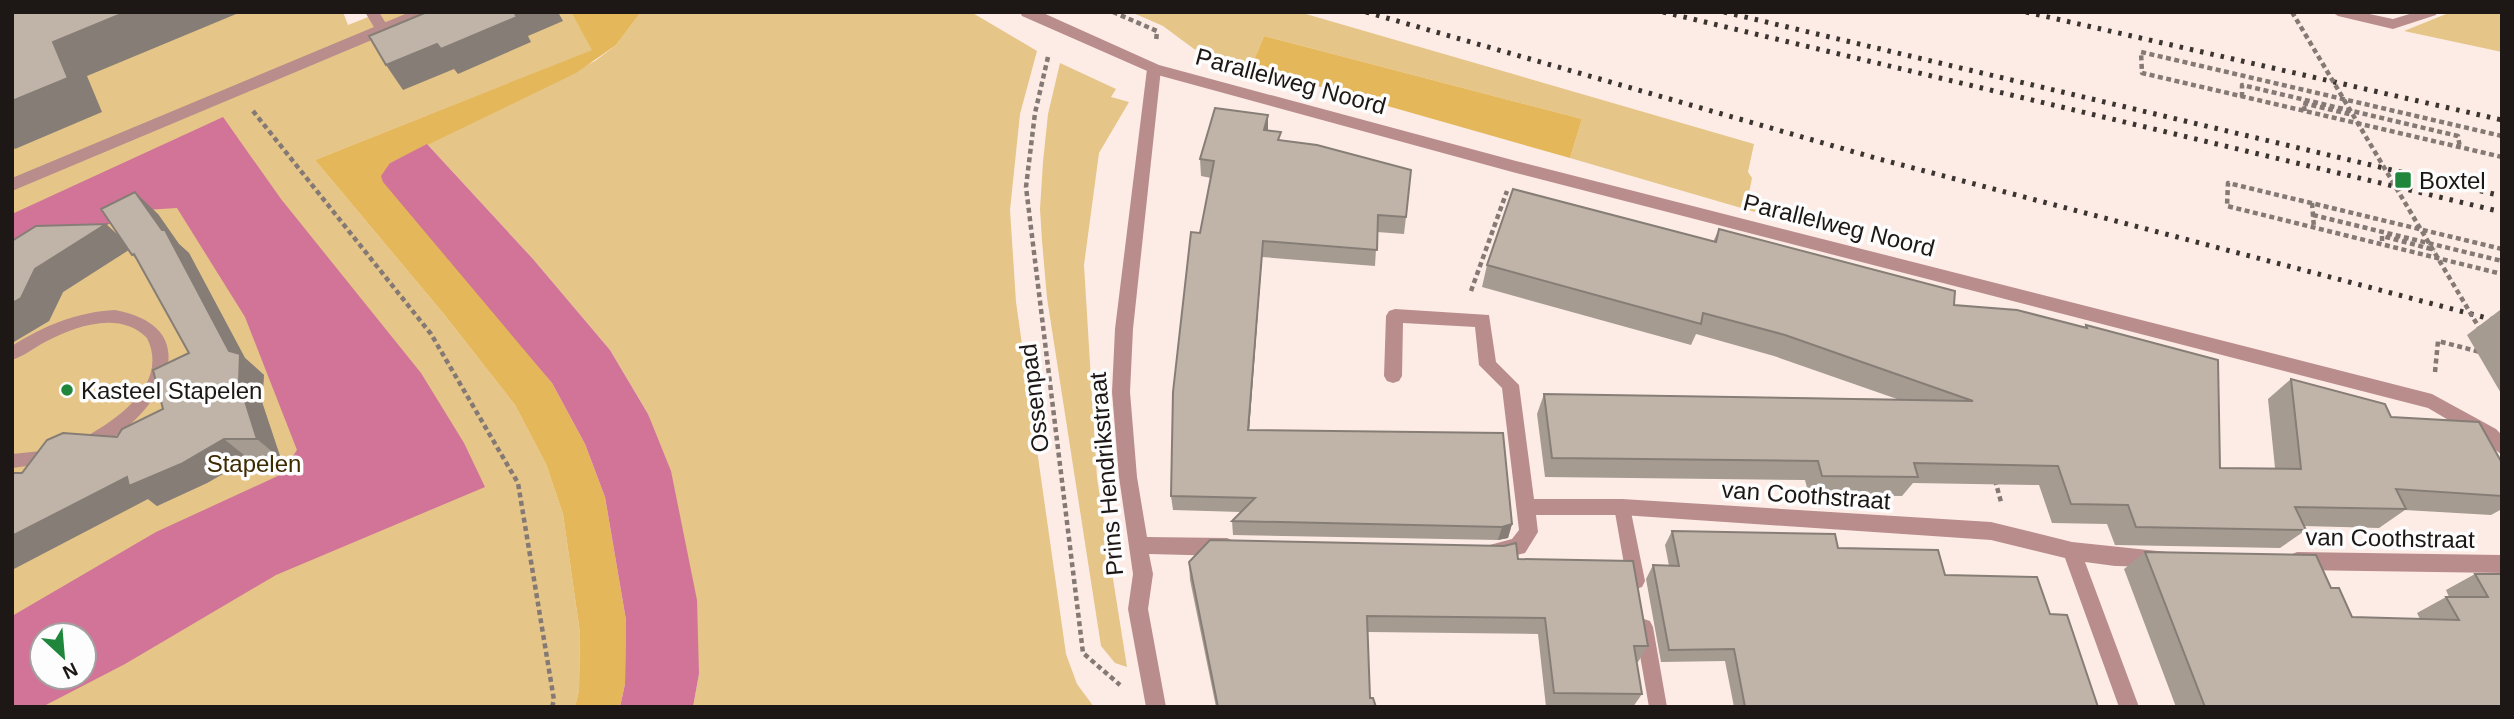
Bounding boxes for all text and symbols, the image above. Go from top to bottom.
street label: Parallelweg Noord [1193,43,1389,119]
place label: Boxtel [2419,167,2486,194]
marker: Boxtel [2393,170,2413,190]
street label: Parallelweg Noord [1741,188,1937,262]
street label: Ossenpad [1014,342,1054,454]
street label: Prins Hendrikstraat [1084,371,1128,577]
place label: Kasteel Stapelen [81,377,262,404]
marker: Kasteel Stapelen [59,382,75,398]
park label: Stapelen [207,450,301,477]
street label: van Coothstraat [1721,476,1892,514]
street label: van Coothstraat [2305,523,2475,553]
north arrow [28,621,98,691]
text: N [59,658,81,683]

